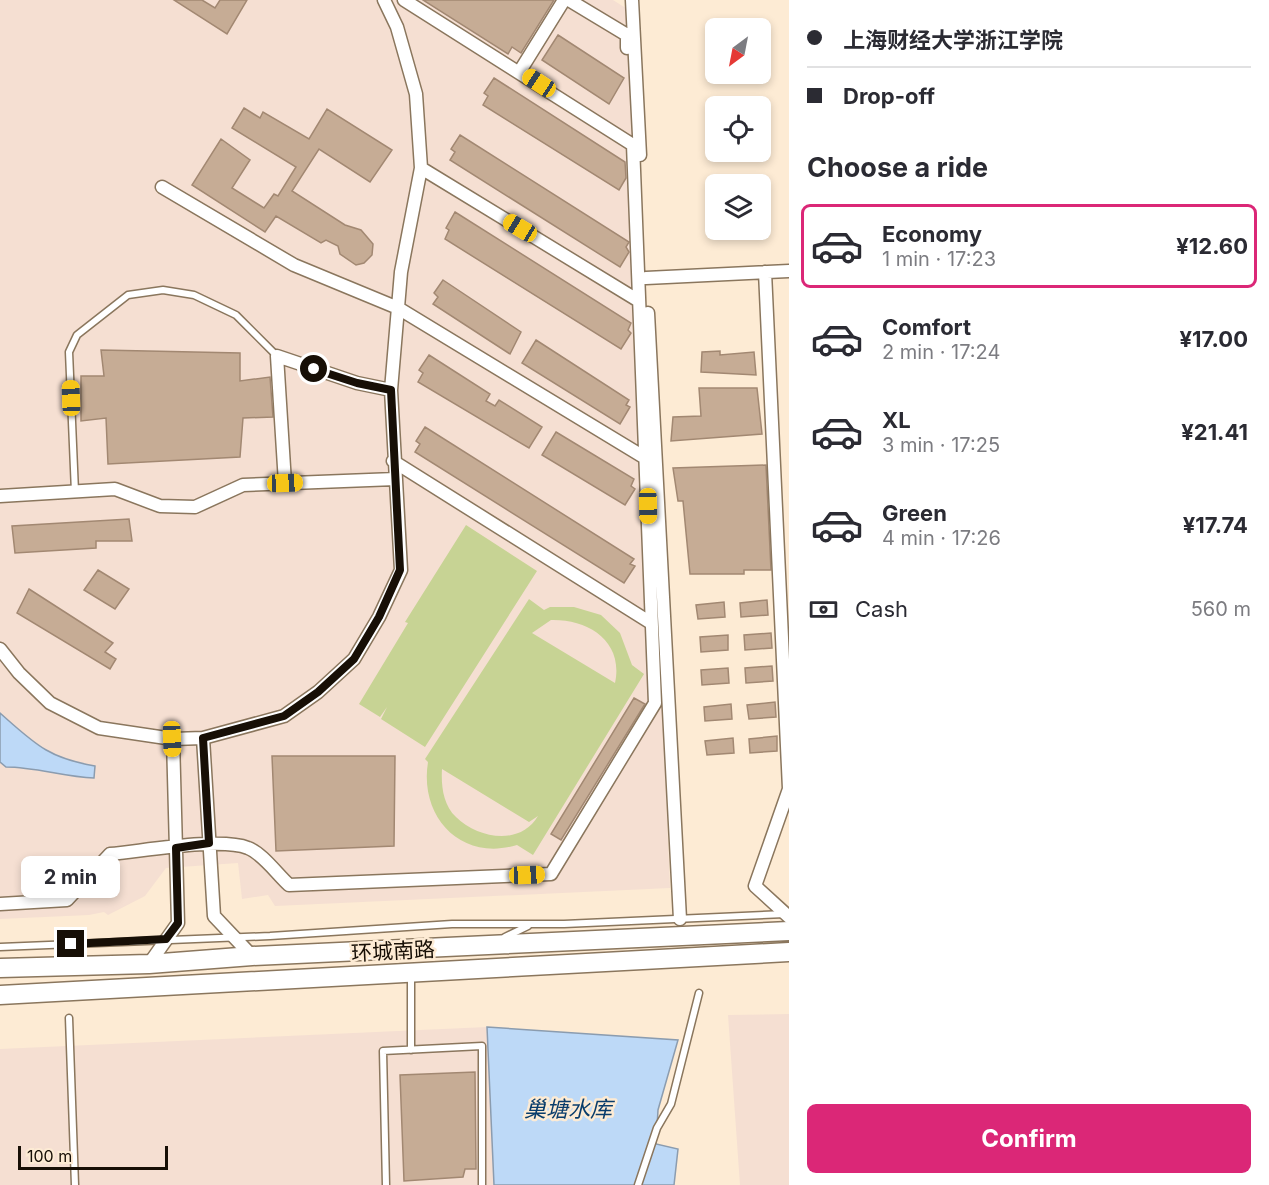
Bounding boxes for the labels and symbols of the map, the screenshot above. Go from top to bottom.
north arrow [705,18,771,84]
car [519,66,559,100]
car [500,211,540,245]
route start [300,355,327,382]
car [61,380,81,416]
car [267,473,303,493]
car [639,488,657,524]
car [162,721,182,757]
callout: 2 min [22,857,121,899]
car [509,865,545,885]
route end [57,930,84,957]
street label: 环城南路 [350,936,436,966]
water label: 巢塘水库 [524,1096,616,1122]
scale bar [18,1143,168,1170]

